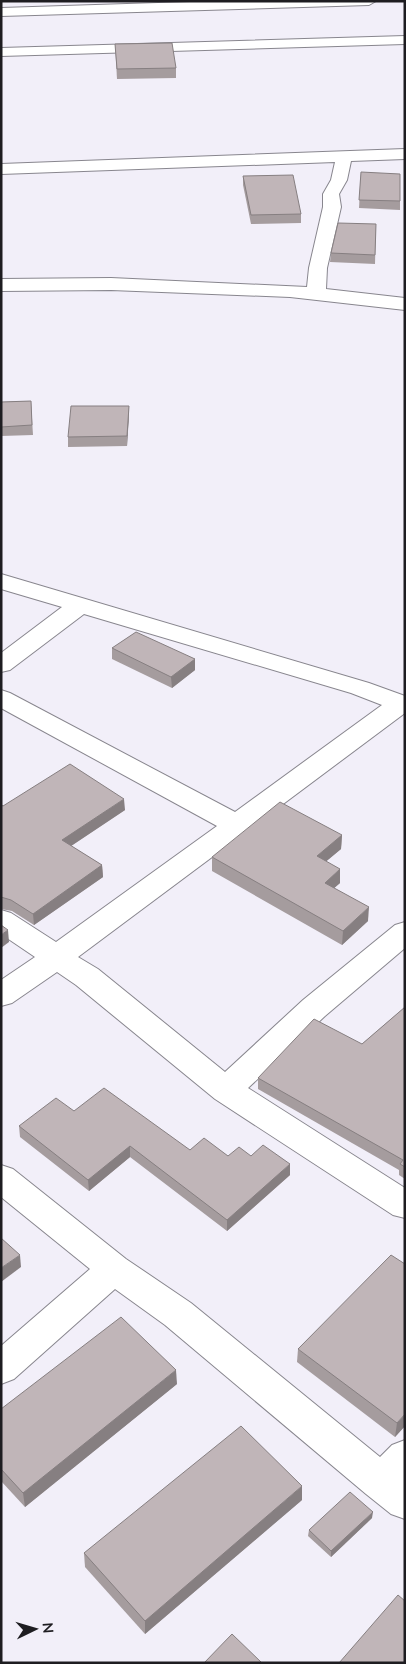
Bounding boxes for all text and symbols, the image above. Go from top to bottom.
north arrow [10,1604,60,1654]
text: N [40,1622,57,1634]

